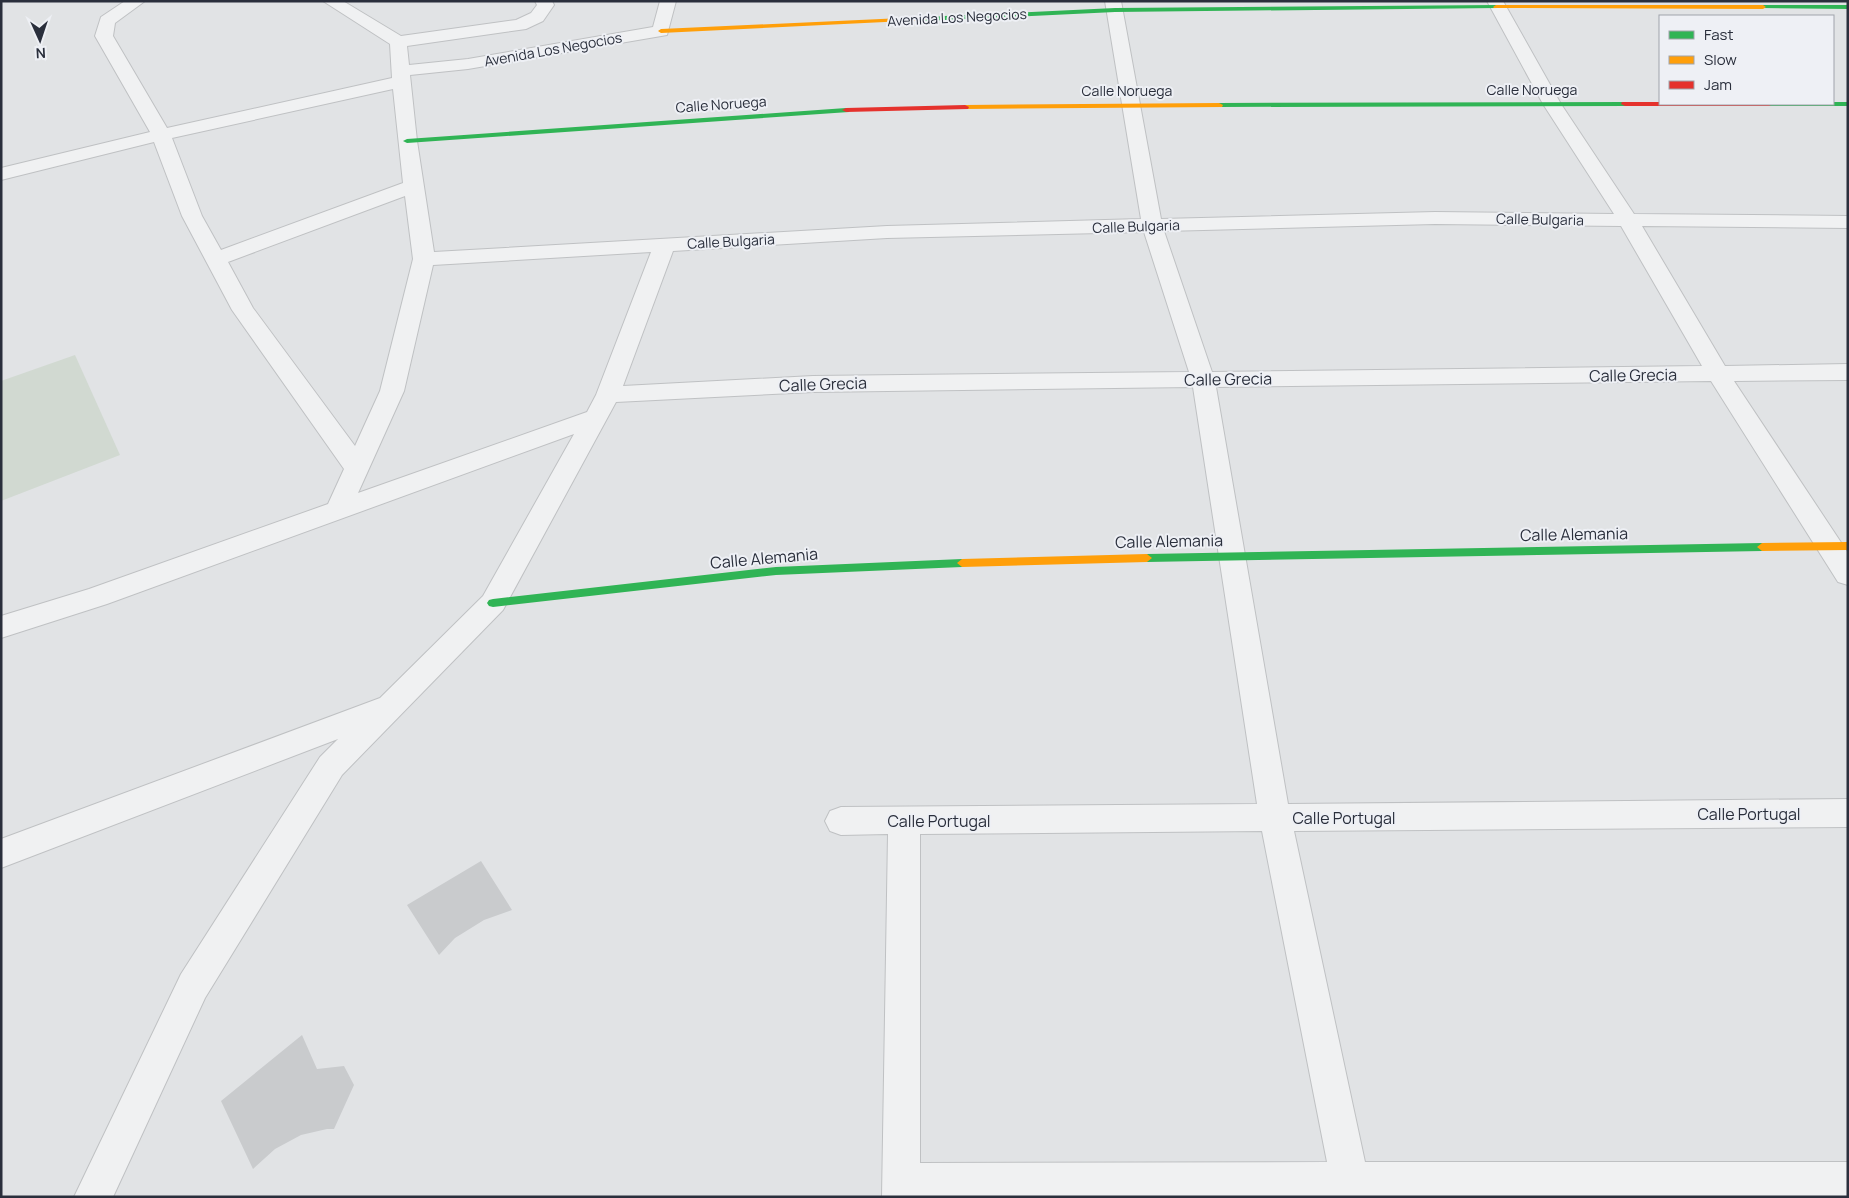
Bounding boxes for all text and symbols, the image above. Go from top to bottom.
street label: Avenida Los Negocios [887,4,1027,30]
north arrow [15,15,65,65]
legend [1659,15,1834,105]
text: Fast [1704,24,1733,45]
street label: Avenida Los Negocios [483,28,623,70]
text: N [35,44,46,63]
text: Slow [1704,49,1737,70]
text: Jam [1704,74,1732,95]
street label: Calle Noruega [1487,80,1577,99]
street label: Calle Noruega [1082,81,1172,100]
street label: Calle Noruega [675,91,767,117]
street label: Calle Bulgaria [1496,209,1584,229]
street label: Calle Bulgaria [1092,215,1180,237]
street label: Calle Bulgaria [687,229,775,253]
street label: Calle Grecia [1589,363,1677,387]
street label: Calle Grecia [1184,367,1272,391]
street label: Calle Grecia [779,371,867,397]
street label: Calle Alemania [1520,522,1628,546]
street label: Calle Alemania [1115,529,1223,553]
street label: Calle Alemania [709,542,819,574]
street label: Calle Portugal [1697,803,1801,825]
street label: Calle Portugal [1292,807,1396,829]
street label: Calle Portugal [887,810,991,832]

